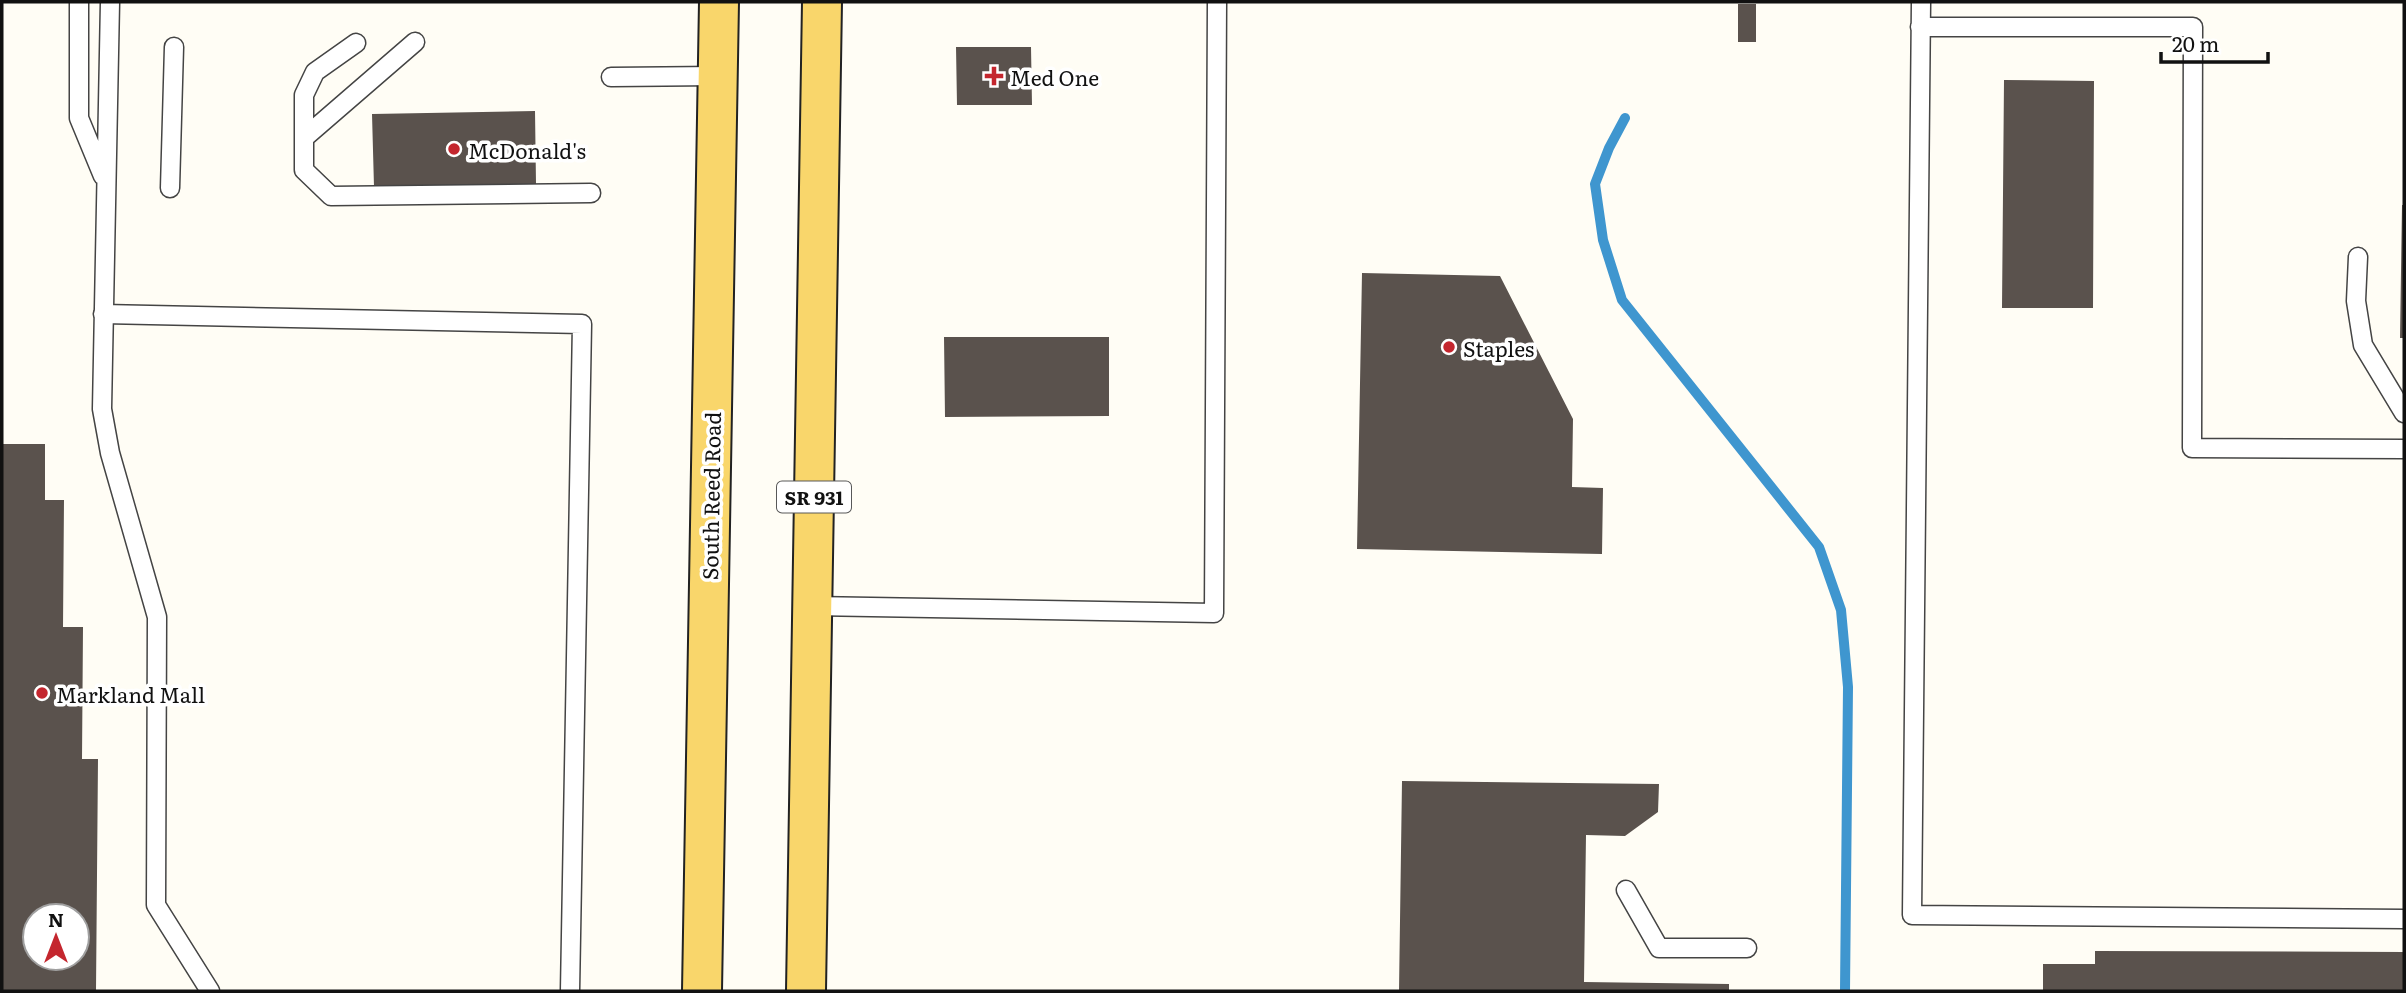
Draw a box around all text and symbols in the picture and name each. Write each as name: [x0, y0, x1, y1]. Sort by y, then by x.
scale bar: [2161, 21, 2268, 65]
text: 20 m: [2172, 27, 2219, 58]
place label: Med One: [1010, 61, 1099, 92]
marker: Med One: [984, 66, 1004, 86]
place label: McDonald's: [468, 134, 586, 165]
marker: McDonald's: [446, 141, 462, 157]
place label: Staples: [1463, 332, 1534, 363]
marker: Staples: [1441, 339, 1457, 355]
street label: South Reed Road: [693, 411, 727, 580]
road number: SR 931: [777, 482, 851, 512]
place label: Markland Mall: [56, 678, 205, 709]
marker: Markland Mall: [34, 685, 50, 701]
north arrow: [21, 902, 91, 972]
text: N: [48, 905, 64, 933]

